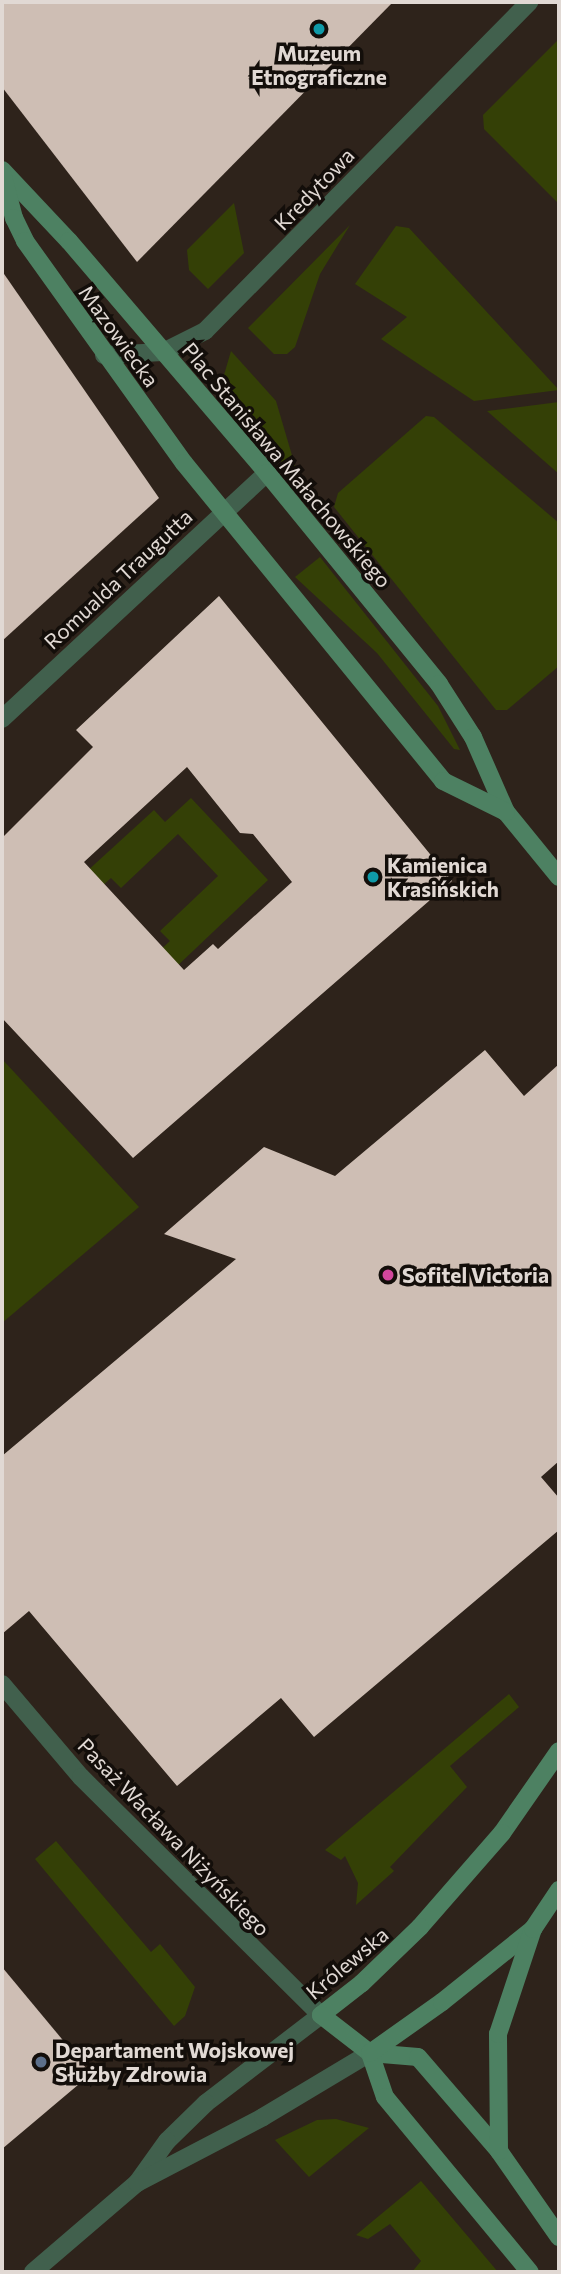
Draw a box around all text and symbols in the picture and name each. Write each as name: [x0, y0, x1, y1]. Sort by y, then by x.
marker: Muzeum Etnograficzne: [311, 21, 327, 37]
place label: Muzeum Etnograficzne: [251, 40, 387, 90]
street label: Kredytowa: [269, 143, 359, 235]
street label: Mazowiecka: [74, 280, 164, 392]
street label: Plac Stanisława Małachowskiego: [177, 337, 397, 593]
street label: Romualda Traugutta: [39, 504, 197, 654]
place label: Kamienica Krasińskich: [387, 852, 499, 902]
marker: Kamienica Krasińskich: [365, 869, 381, 885]
place label: Sofitel Victoria: [402, 1262, 549, 1288]
marker: Sofitel Victoria: [380, 1267, 396, 1283]
street label: Pasaż Wacława Niżyńskiego: [73, 1733, 275, 1941]
street label: Królewska: [301, 1921, 393, 2005]
place label: Departament Wojskowej Służby Zdrowia: [55, 2037, 294, 2087]
marker: Departament Wojskowej Służby Zdrowia: [33, 2054, 49, 2070]

